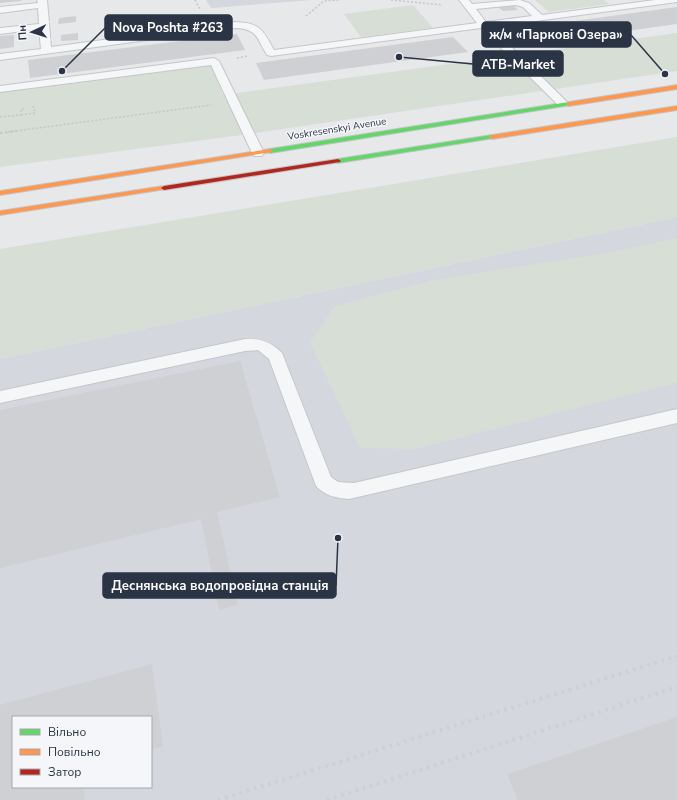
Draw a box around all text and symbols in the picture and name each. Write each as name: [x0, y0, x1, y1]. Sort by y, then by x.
north arrow: [12, 12, 52, 52]
callout: Nova Poshta #263: [105, 15, 232, 40]
text: Nova Poshta #263: [113, 19, 224, 37]
callout: ж/м «Паркові Озера»: [482, 22, 631, 47]
text: Пн: [15, 25, 31, 41]
text: ж/м «Паркові Озера»: [488, 26, 623, 44]
callout: ATB-Market: [473, 51, 563, 76]
text: ATB-Market: [481, 56, 556, 74]
street label: Voskresenskyi Avenue: [286, 114, 387, 144]
callout: Деснянська водопровідна станція: [103, 573, 336, 598]
text: Деснянська водопровідна станція: [111, 577, 329, 595]
legend: [12, 716, 152, 788]
text: Вільно: [48, 724, 86, 740]
text: Повільно: [48, 744, 101, 760]
text: Затор: [48, 764, 81, 780]

